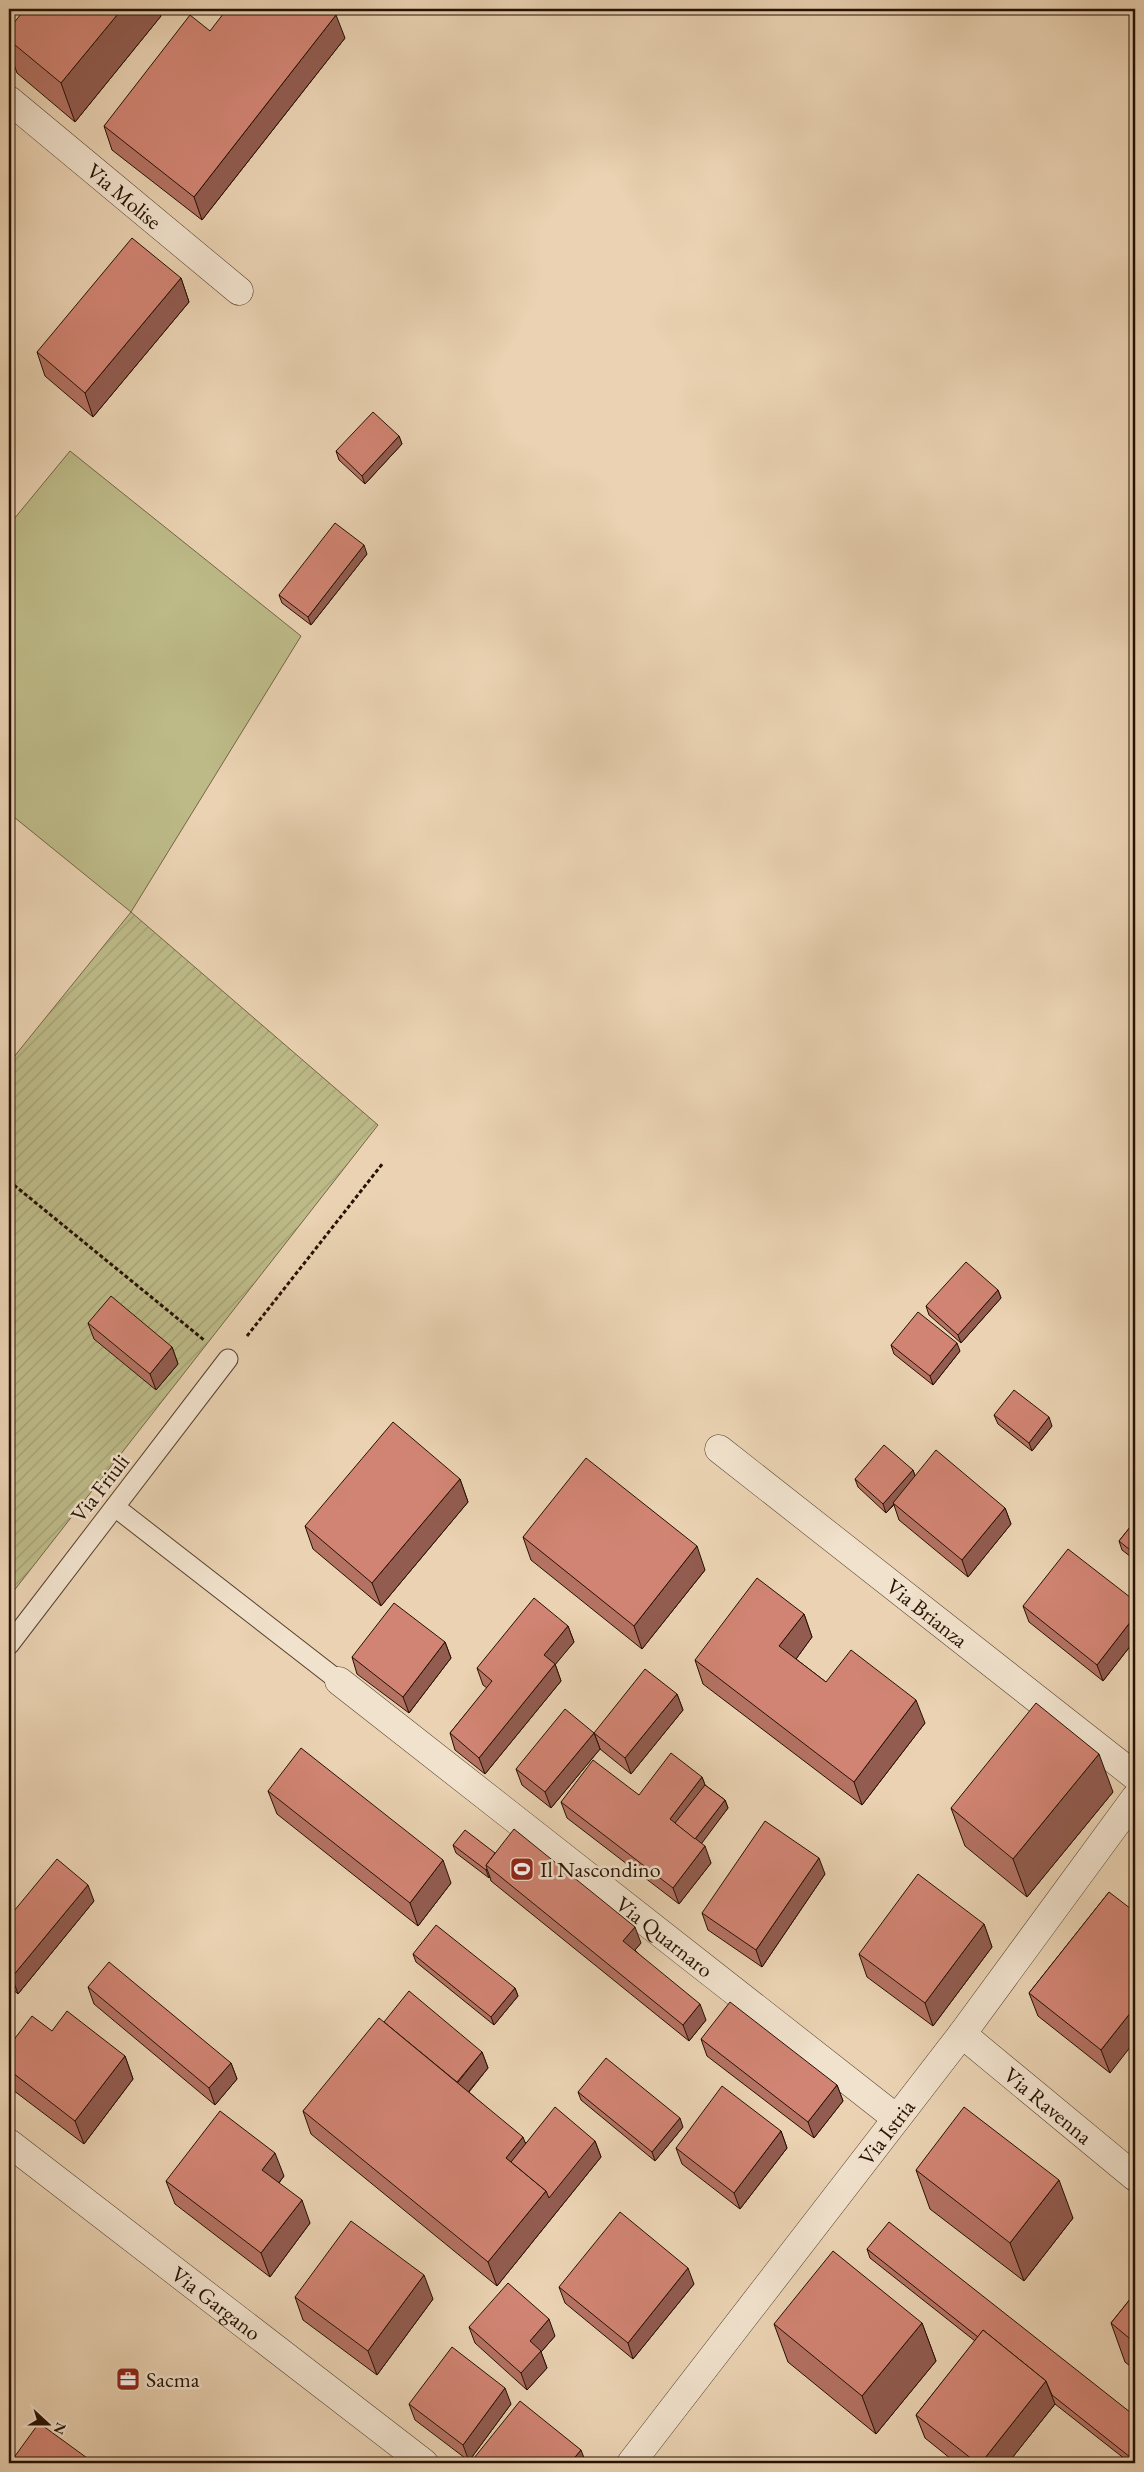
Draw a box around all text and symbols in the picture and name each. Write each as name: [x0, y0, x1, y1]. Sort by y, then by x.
street label: Via Molise: [81, 156, 168, 236]
street label: Via Friuli: [64, 1448, 136, 1528]
street label: Via Brianza: [881, 1572, 974, 1654]
place label: Il Nascondino: [540, 1855, 661, 1884]
sports icon: Il Nascondino: [509, 1856, 535, 1882]
street label: Via Quarnaro: [610, 1889, 719, 1984]
street label: Via Ravenna: [998, 2060, 1099, 2151]
street label: Via Istria: [852, 2093, 921, 2171]
street label: Via Gargano: [166, 2259, 267, 2347]
place label: Sacma: [146, 2365, 200, 2394]
office icon: Sacma: [115, 2366, 141, 2392]
north arrow: [22, 2400, 72, 2450]
text: N: [49, 2420, 71, 2438]

